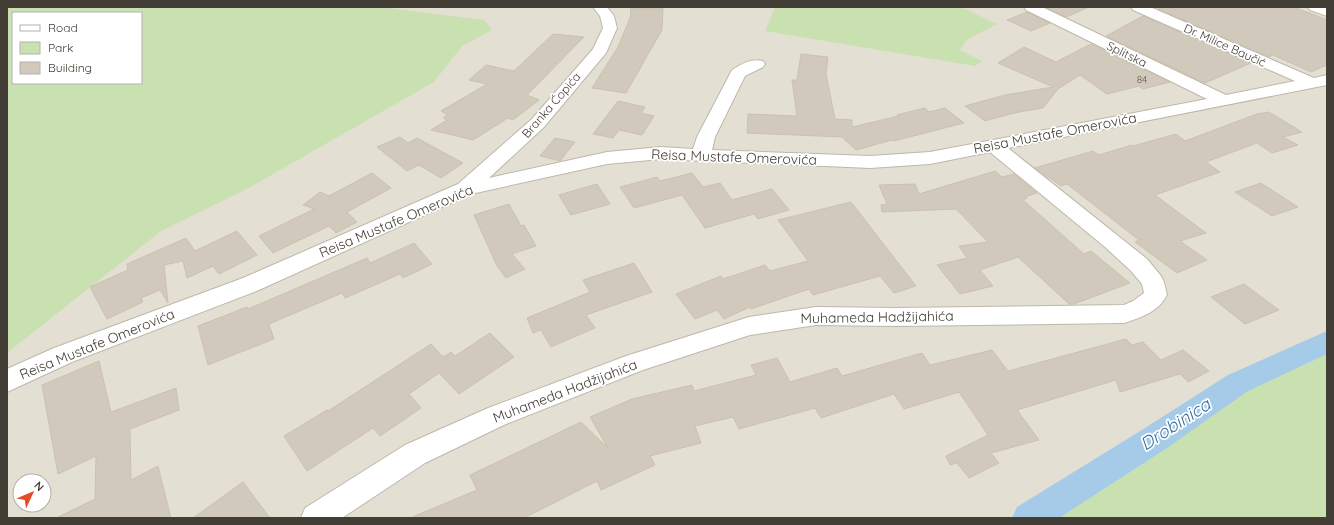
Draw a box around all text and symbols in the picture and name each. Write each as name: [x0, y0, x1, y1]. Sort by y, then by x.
legend: [12, 12, 142, 84]
text: Road: [48, 20, 78, 35]
street label: Dr. Milice Baučić: [1182, 20, 1268, 70]
street label: Splitska: [1104, 38, 1150, 70]
text: Park: [48, 40, 73, 55]
text: Building: [48, 60, 92, 75]
street label: Branka Ćopića: [518, 69, 584, 141]
house number: 84: [1137, 73, 1147, 86]
street label: Reisa Mustafe Omerovića: [972, 108, 1138, 158]
street label: Reisa Mustafe Omerovića: [651, 145, 817, 169]
street label: Reisa Mustafe Omerovića: [316, 180, 476, 262]
street label: Reisa Mustafe Omerovića: [17, 305, 177, 383]
street label: Muhameda Hadžijahića: [800, 307, 954, 327]
street label: Muhameda Hadžijahića: [490, 355, 640, 427]
water label: Drobinica: [1135, 392, 1216, 455]
north arrow: [12, 473, 52, 513]
text: N: [31, 478, 47, 494]

